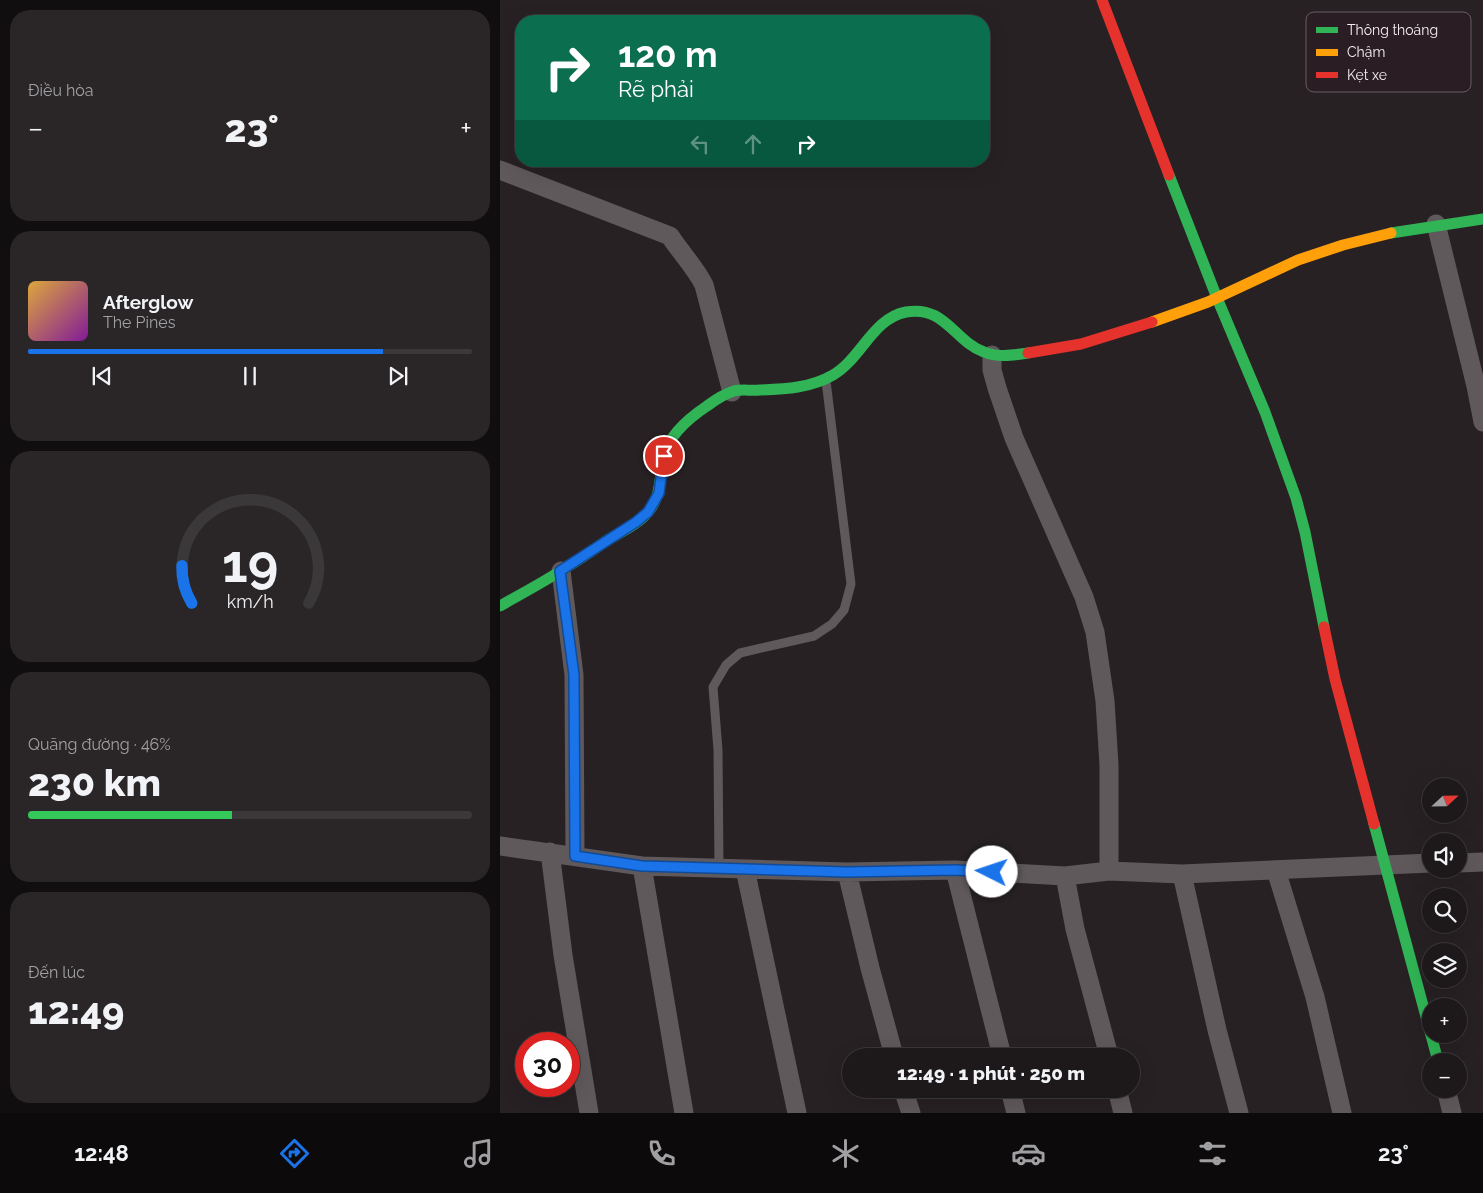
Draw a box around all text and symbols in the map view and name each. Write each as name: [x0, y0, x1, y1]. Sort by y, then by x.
legend: [1306, 12, 1471, 92]
text: Thông thoáng: [1347, 22, 1438, 38]
text: 120 m: [618, 34, 718, 75]
icon: right: [535, 35, 600, 100]
text: Chậm: [1347, 44, 1385, 60]
text: Kẹt xe: [1347, 67, 1387, 83]
text: Rẽ phải: [618, 76, 694, 102]
text: Điều hòa: [28, 81, 94, 100]
text: 23°: [225, 106, 279, 151]
text: −: [28, 112, 43, 145]
text: +: [460, 112, 472, 145]
icon: left: [686, 130, 714, 158]
icon: ahead: [739, 130, 767, 158]
icon: right: [792, 130, 820, 158]
text: Afterglow: [103, 291, 193, 313]
text: The Pines: [103, 313, 175, 332]
icon: previous: [88, 362, 116, 390]
icon: pause: [236, 362, 264, 390]
icon: next: [384, 362, 412, 390]
pin: [643, 435, 685, 477]
icon: arrive: [650, 442, 678, 470]
text: 19: [222, 533, 278, 594]
text: km/h: [226, 591, 274, 612]
text: Quãng đường · 46%: [28, 735, 171, 754]
text: 230 km: [28, 760, 161, 805]
north arrow: [1422, 778, 1468, 822]
map controls: [1422, 778, 1467, 1098]
button: sound: [1422, 833, 1467, 878]
position arrow: [965, 845, 1017, 897]
button: search: [1422, 888, 1467, 933]
button: layers: [1422, 943, 1467, 988]
text: Đến lúc: [28, 963, 85, 982]
text: 12:49: [28, 988, 124, 1033]
button: +: [1422, 998, 1467, 1043]
speed limit sign: 30: [515, 1032, 580, 1097]
button: −: [1422, 1053, 1467, 1098]
text: 12:49 · 1 phút · 250 m: [897, 1062, 1085, 1084]
icon: directions: [277, 1136, 312, 1171]
icon: music: [461, 1136, 496, 1171]
icon: phone: [644, 1136, 679, 1171]
icon: climate: [828, 1136, 863, 1171]
icon: car: [1011, 1136, 1046, 1171]
icon: filters: [1195, 1136, 1230, 1171]
text: 12:48: [74, 1140, 129, 1166]
text: 23°: [1378, 1140, 1409, 1166]

